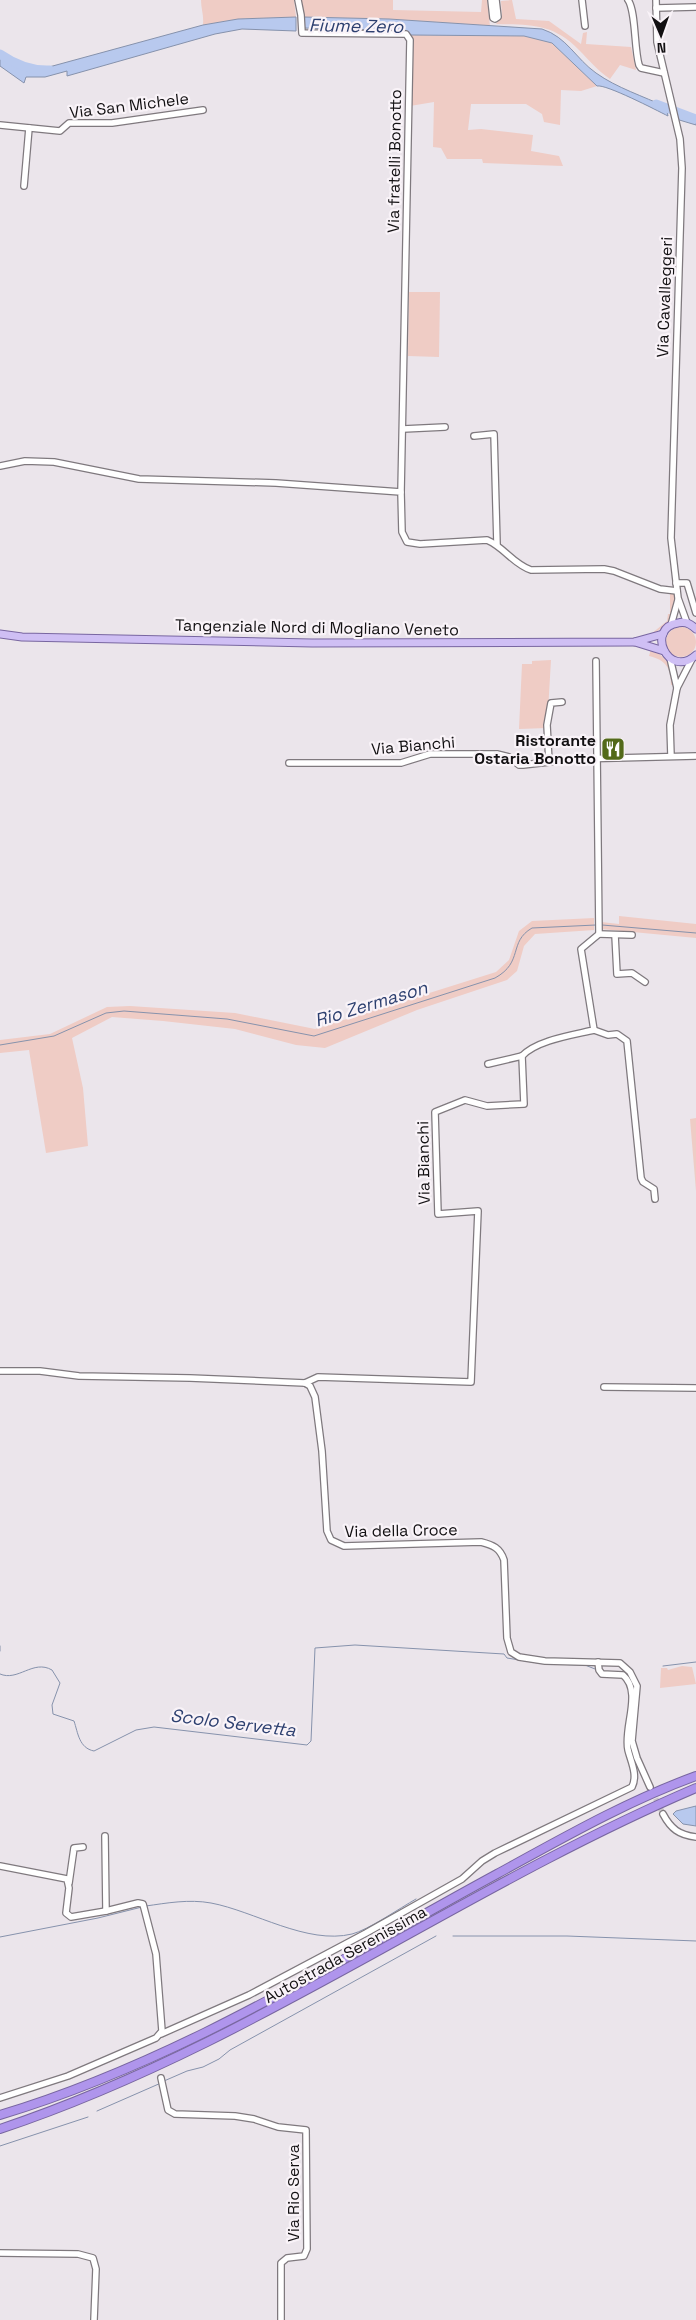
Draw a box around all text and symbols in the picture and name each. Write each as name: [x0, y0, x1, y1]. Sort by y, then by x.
north arrow: [636, 10, 686, 60]
water label: Fiume Zero: [309, 13, 404, 38]
text: N: [656, 39, 666, 57]
street label: Via San Michele: [68, 88, 190, 123]
street label: Via fratelli Bonotto: [383, 89, 406, 233]
street label: Via Cavalleggeri: [652, 236, 677, 358]
street label: Tangenziale Nord di Mogliano Veneto: [175, 615, 459, 640]
place label: Ristorante Ostaria Bonotto: [474, 730, 596, 769]
street label: Via Bianchi: [370, 731, 456, 760]
restaurant icon: Ristorante Ostaria Bonotto: [600, 736, 626, 762]
water label: Rio Zermason: [312, 975, 431, 1032]
street label: Via Bianchi: [412, 1121, 435, 1205]
street label: Via della Croce: [344, 1519, 458, 1542]
water label: Scolo Servetta: [169, 1703, 298, 1742]
street label: Autostrada Serenissima: [260, 1901, 430, 2008]
street label: Via Rio Serva: [283, 2144, 304, 2242]

